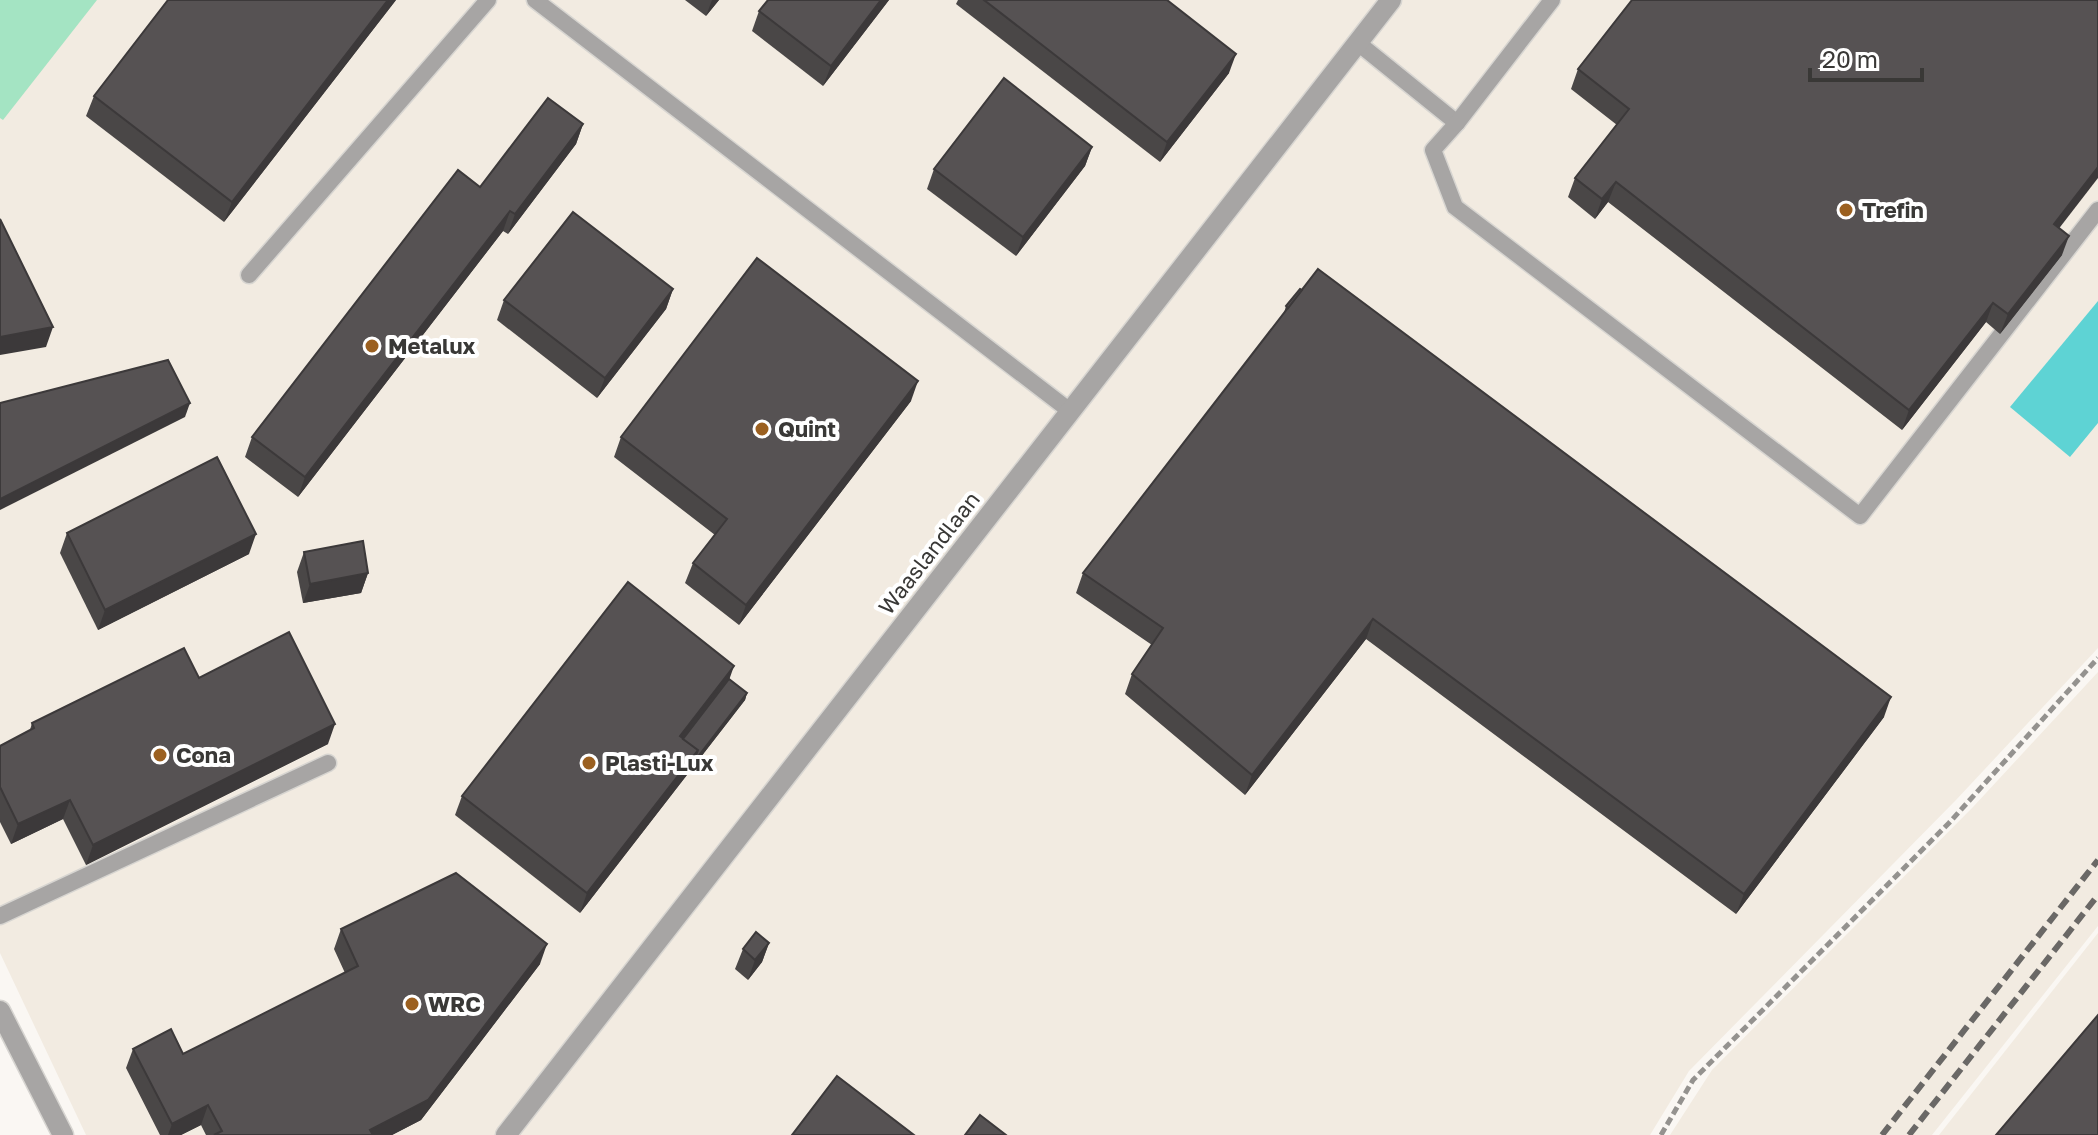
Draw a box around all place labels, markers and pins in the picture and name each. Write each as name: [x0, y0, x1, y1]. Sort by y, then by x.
place label: Trefin: [1862, 196, 1924, 223]
marker: Trefin: [1837, 201, 1855, 219]
place label: Metalux: [388, 332, 475, 359]
marker: Metalux: [363, 337, 381, 355]
place label: Quint: [778, 415, 836, 442]
marker: Quint: [753, 420, 771, 438]
place label: Cona: [176, 741, 231, 768]
marker: Cona: [151, 746, 169, 764]
place label: Plasti-Lux: [605, 749, 714, 776]
marker: Plasti-Lux: [580, 754, 598, 772]
place label: WRC: [428, 990, 481, 1017]
marker: WRC: [403, 995, 421, 1013]

